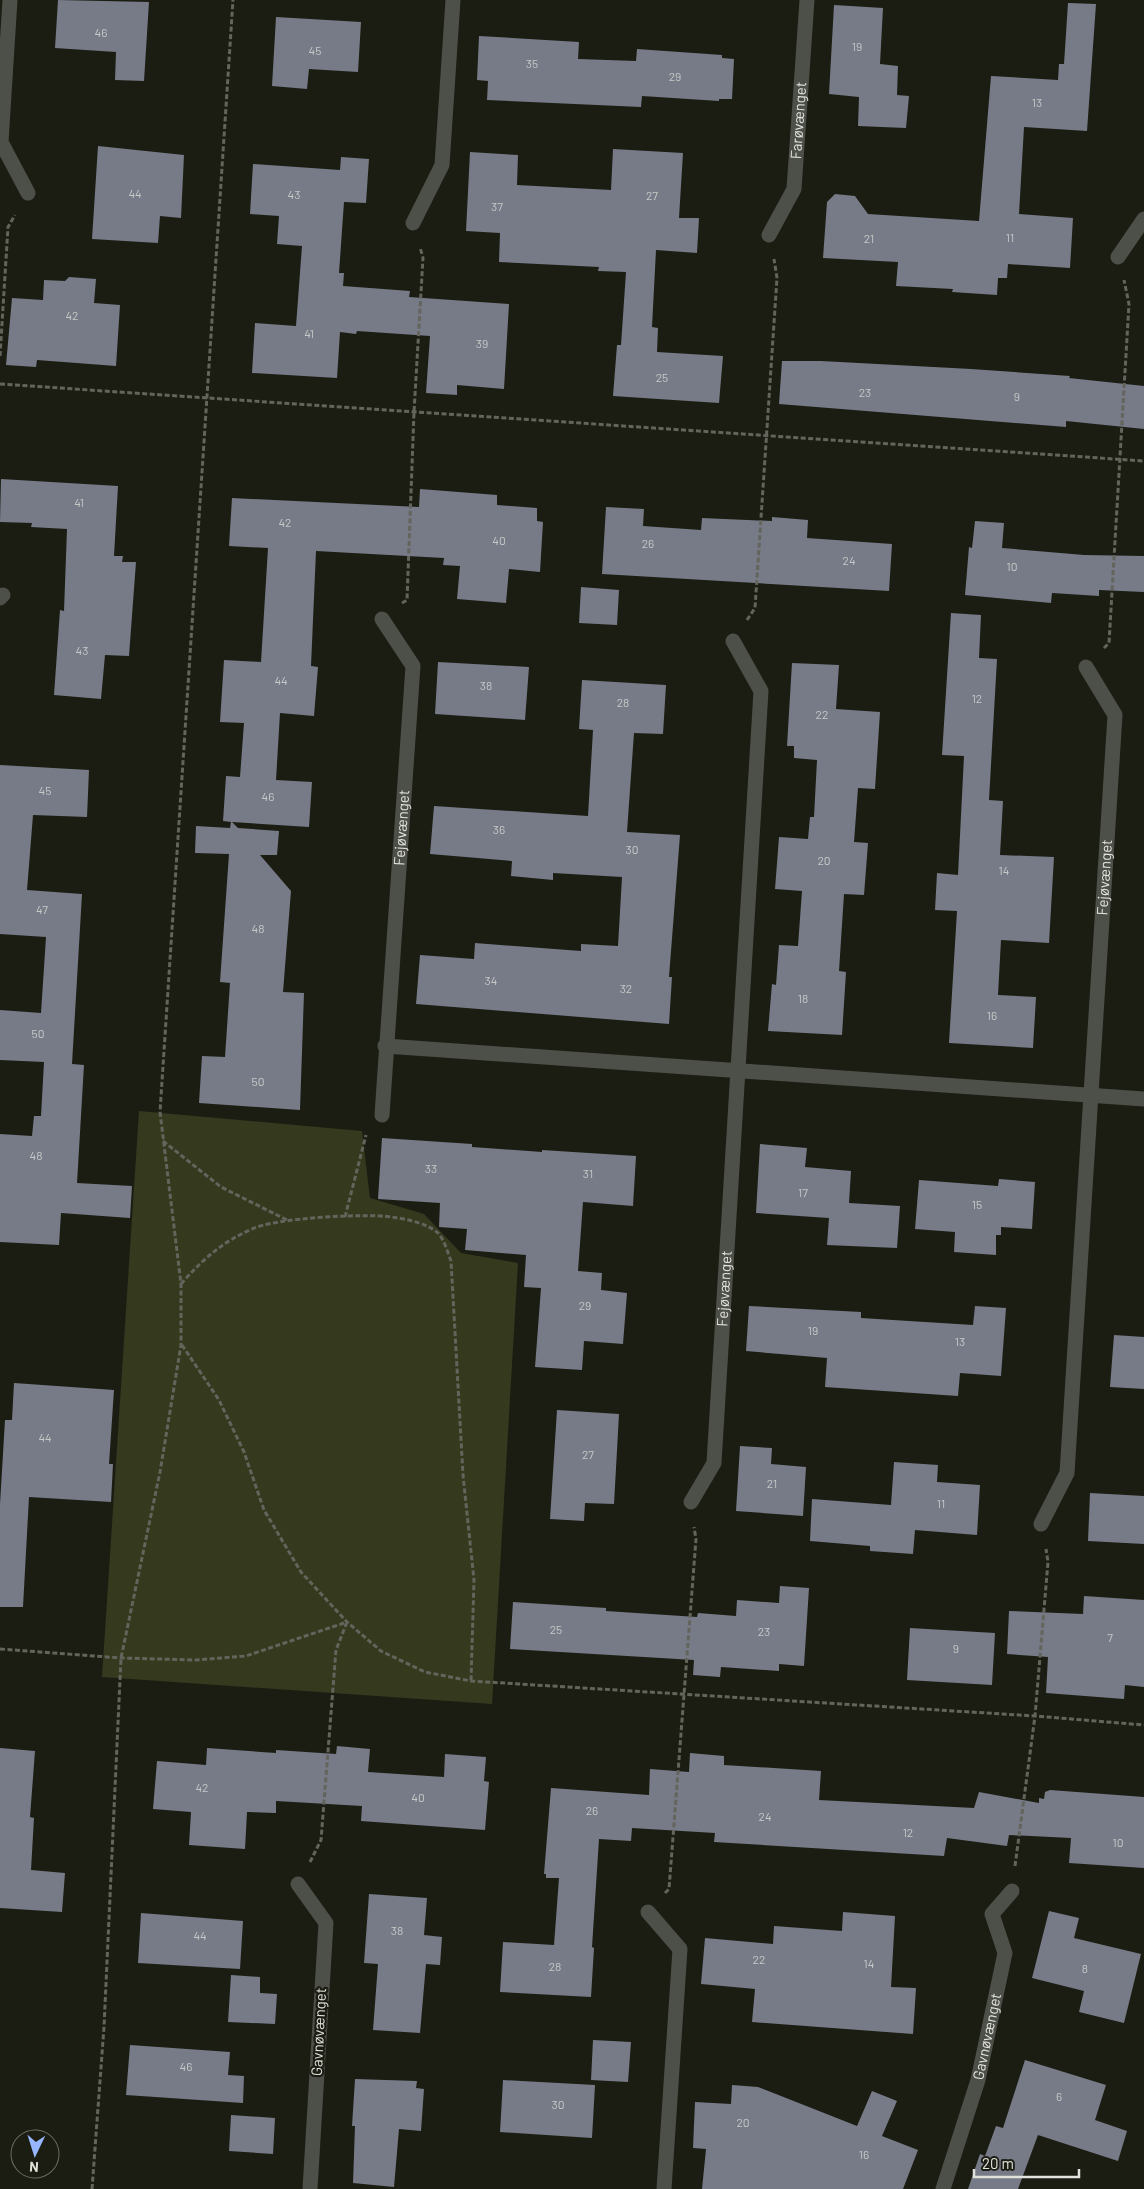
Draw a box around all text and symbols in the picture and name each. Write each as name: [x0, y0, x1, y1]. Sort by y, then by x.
house number: 46: [95, 25, 107, 39]
house number: 19: [852, 39, 862, 53]
house number: 45: [309, 43, 321, 57]
house number: 35: [526, 56, 538, 70]
house number: 29: [669, 69, 681, 83]
street label: Farøvænget: [786, 81, 809, 160]
house number: 13: [1032, 95, 1042, 109]
house number: 44: [128, 186, 142, 200]
house number: 43: [288, 187, 300, 201]
house number: 27: [646, 188, 658, 202]
house number: 37: [491, 199, 503, 213]
house number: 11: [1006, 230, 1014, 244]
house number: 21: [864, 231, 874, 245]
house number: 42: [65, 308, 79, 322]
house number: 41: [304, 326, 314, 340]
house number: 39: [476, 336, 488, 350]
house number: 25: [656, 370, 668, 384]
house number: 23: [859, 385, 871, 399]
house number: 9: [1014, 389, 1020, 403]
house number: 41: [74, 495, 84, 509]
house number: 42: [278, 515, 292, 529]
house number: 40: [492, 533, 506, 547]
house number: 26: [642, 536, 654, 550]
house number: 24: [842, 553, 856, 567]
house number: 10: [1007, 559, 1017, 573]
house number: 43: [76, 643, 88, 657]
house number: 44: [274, 673, 288, 687]
house number: 38: [480, 678, 492, 692]
house number: 12: [972, 691, 982, 705]
house number: 28: [617, 695, 629, 709]
house number: 22: [816, 707, 828, 721]
house number: 45: [39, 783, 51, 797]
house number: 46: [262, 789, 274, 803]
street label: Fejøvænget: [389, 789, 412, 866]
house number: 36: [493, 822, 505, 836]
street label: Fejøvænget: [1092, 839, 1115, 916]
house number: 30: [626, 842, 638, 856]
house number: 20: [817, 853, 831, 867]
house number: 14: [999, 863, 1009, 877]
house number: 47: [36, 902, 48, 916]
house number: 48: [252, 921, 264, 935]
house number: 34: [485, 973, 497, 987]
house number: 32: [620, 981, 632, 995]
house number: 18: [798, 991, 808, 1005]
house number: 16: [987, 1008, 997, 1022]
house number: 50: [32, 1026, 44, 1040]
house number: 50: [252, 1074, 264, 1088]
house number: 48: [30, 1148, 42, 1162]
house number: 33: [425, 1161, 437, 1175]
house number: 31: [583, 1166, 593, 1180]
house number: 17: [798, 1185, 808, 1199]
house number: 15: [972, 1197, 982, 1211]
street label: Fejøvænget: [712, 1250, 735, 1327]
house number: 29: [579, 1298, 591, 1312]
house number: 19: [808, 1323, 818, 1337]
house number: 13: [955, 1334, 965, 1348]
house number: 44: [38, 1430, 52, 1444]
house number: 27: [582, 1447, 594, 1461]
house number: 21: [767, 1476, 777, 1490]
house number: 11: [937, 1496, 945, 1510]
house number: 25: [550, 1622, 562, 1636]
house number: 23: [758, 1624, 770, 1638]
house number: 7: [1107, 1630, 1113, 1644]
house number: 9: [953, 1641, 959, 1655]
house number: 42: [195, 1780, 209, 1794]
house number: 40: [411, 1790, 425, 1804]
house number: 26: [586, 1803, 598, 1817]
house number: 24: [758, 1809, 772, 1823]
house number: 12: [903, 1825, 913, 1839]
house number: 10: [1113, 1835, 1123, 1849]
house number: 38: [391, 1923, 403, 1937]
house number: 44: [193, 1928, 207, 1942]
house number: 22: [753, 1952, 765, 1966]
house number: 14: [864, 1956, 874, 1970]
house number: 28: [549, 1959, 561, 1973]
house number: 8: [1082, 1961, 1088, 1975]
street label: Gavnøvænget: [307, 1987, 329, 2077]
street label: Gavnøvænget: [968, 1991, 1004, 2081]
house number: 46: [180, 2059, 192, 2073]
house number: 6: [1056, 2089, 1062, 2103]
house number: 30: [552, 2097, 564, 2111]
house number: 20: [736, 2115, 750, 2129]
north arrow: [10, 2129, 60, 2179]
scale bar: [974, 2146, 1079, 2178]
house number: 16: [859, 2147, 869, 2161]
text: 20 m: [982, 2154, 1014, 2172]
text: N: [29, 2159, 39, 2176]

